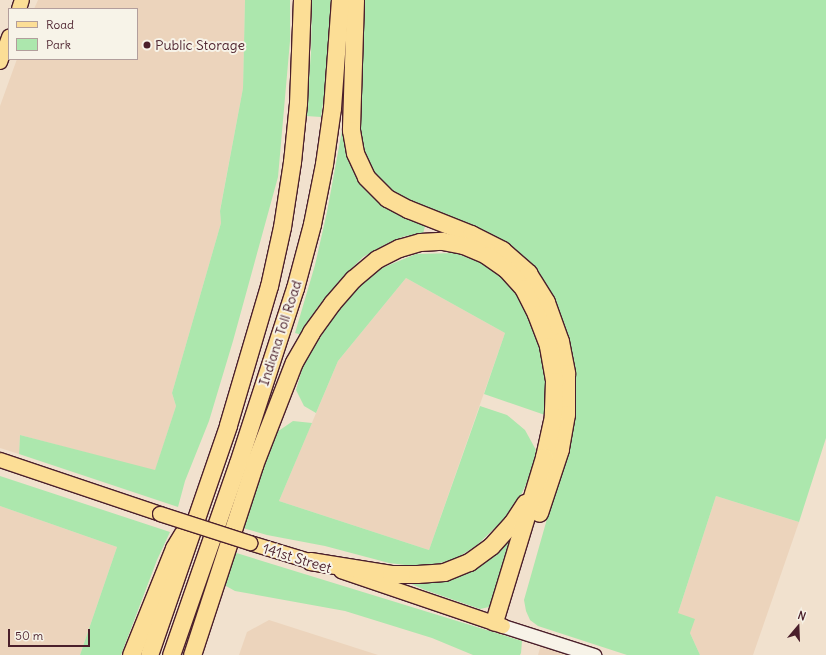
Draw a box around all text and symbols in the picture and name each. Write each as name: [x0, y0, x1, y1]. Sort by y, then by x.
legend: [8, 8, 138, 60]
text: Road: [46, 17, 74, 32]
text: Park: [46, 37, 71, 52]
place label: Public Storage: [155, 37, 245, 53]
marker: Public Storage: [142, 40, 152, 50]
street label: Indiana Toll Road: [255, 278, 305, 388]
street label: 141st Street: [261, 540, 333, 576]
north arrow: [778, 607, 818, 647]
text: N: [796, 608, 808, 624]
scale bar: [10, 621, 92, 647]
text: 50 m: [15, 628, 43, 643]

